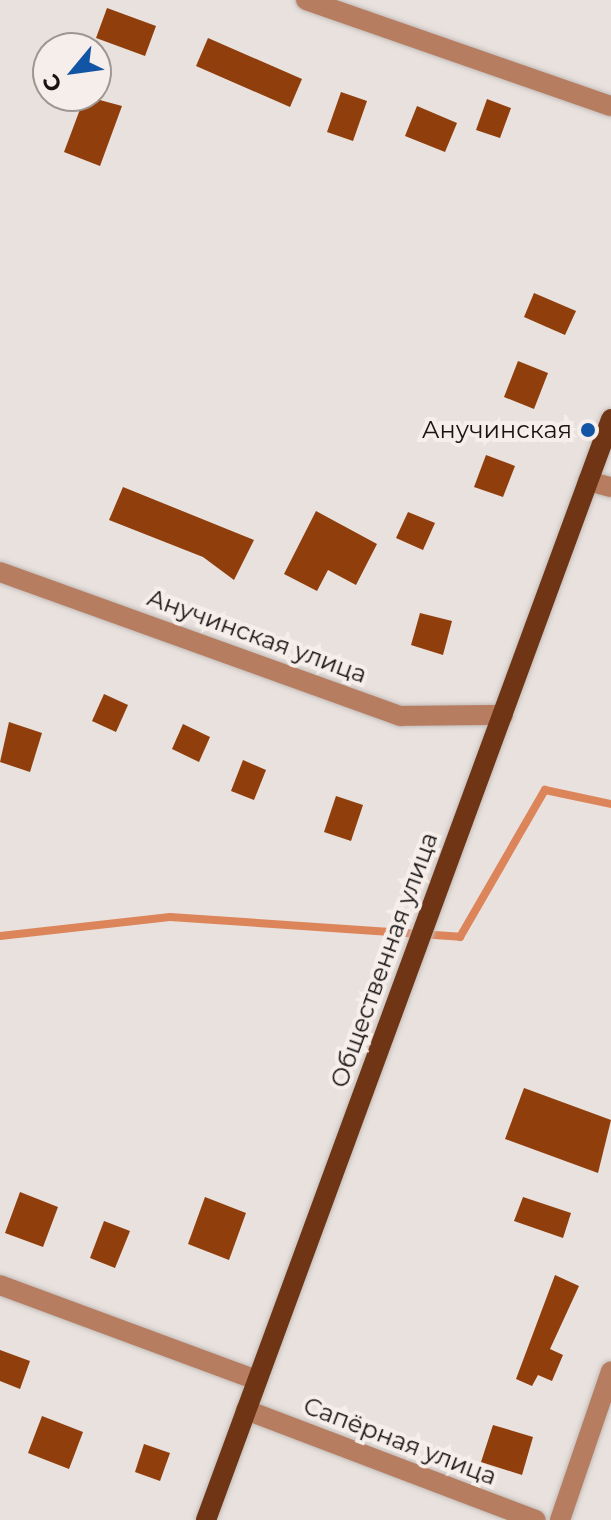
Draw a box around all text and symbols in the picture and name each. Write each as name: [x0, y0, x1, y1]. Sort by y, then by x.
north arrow: [32, 32, 112, 112]
text: С: [37, 69, 68, 96]
place label: Анучинская: [422, 416, 572, 444]
marker: Анучинская: [579, 421, 597, 439]
street label: Анучинская улица: [143, 583, 371, 689]
street label: Общественная улица: [324, 828, 444, 1092]
street label: Сапёрная улица: [299, 1391, 501, 1491]

